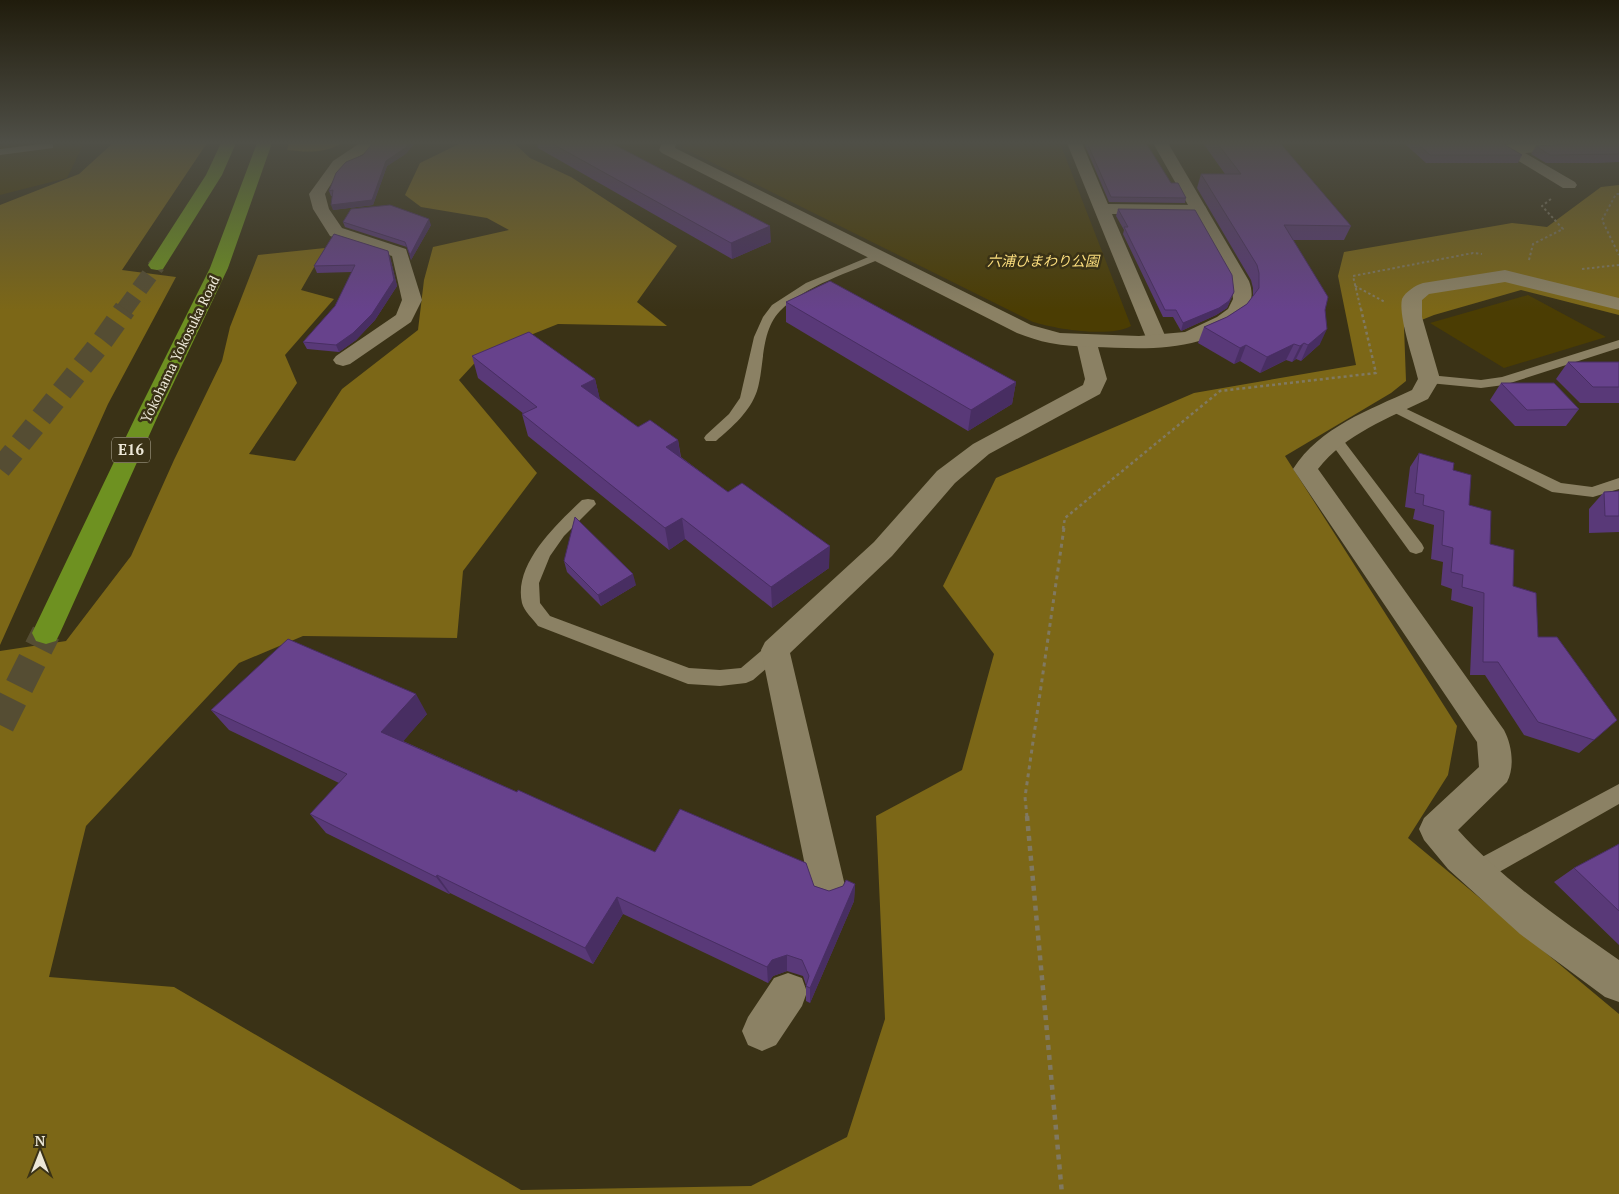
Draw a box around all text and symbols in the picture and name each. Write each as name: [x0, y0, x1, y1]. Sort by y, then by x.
park label: 六浦ひまわり公園: [987, 251, 1101, 270]
street label: Yokohama Yokosuka Road: [136, 272, 224, 425]
road number: E16: [112, 438, 150, 462]
north arrow: [15, 1129, 65, 1179]
text: N: [35, 1131, 46, 1150]

